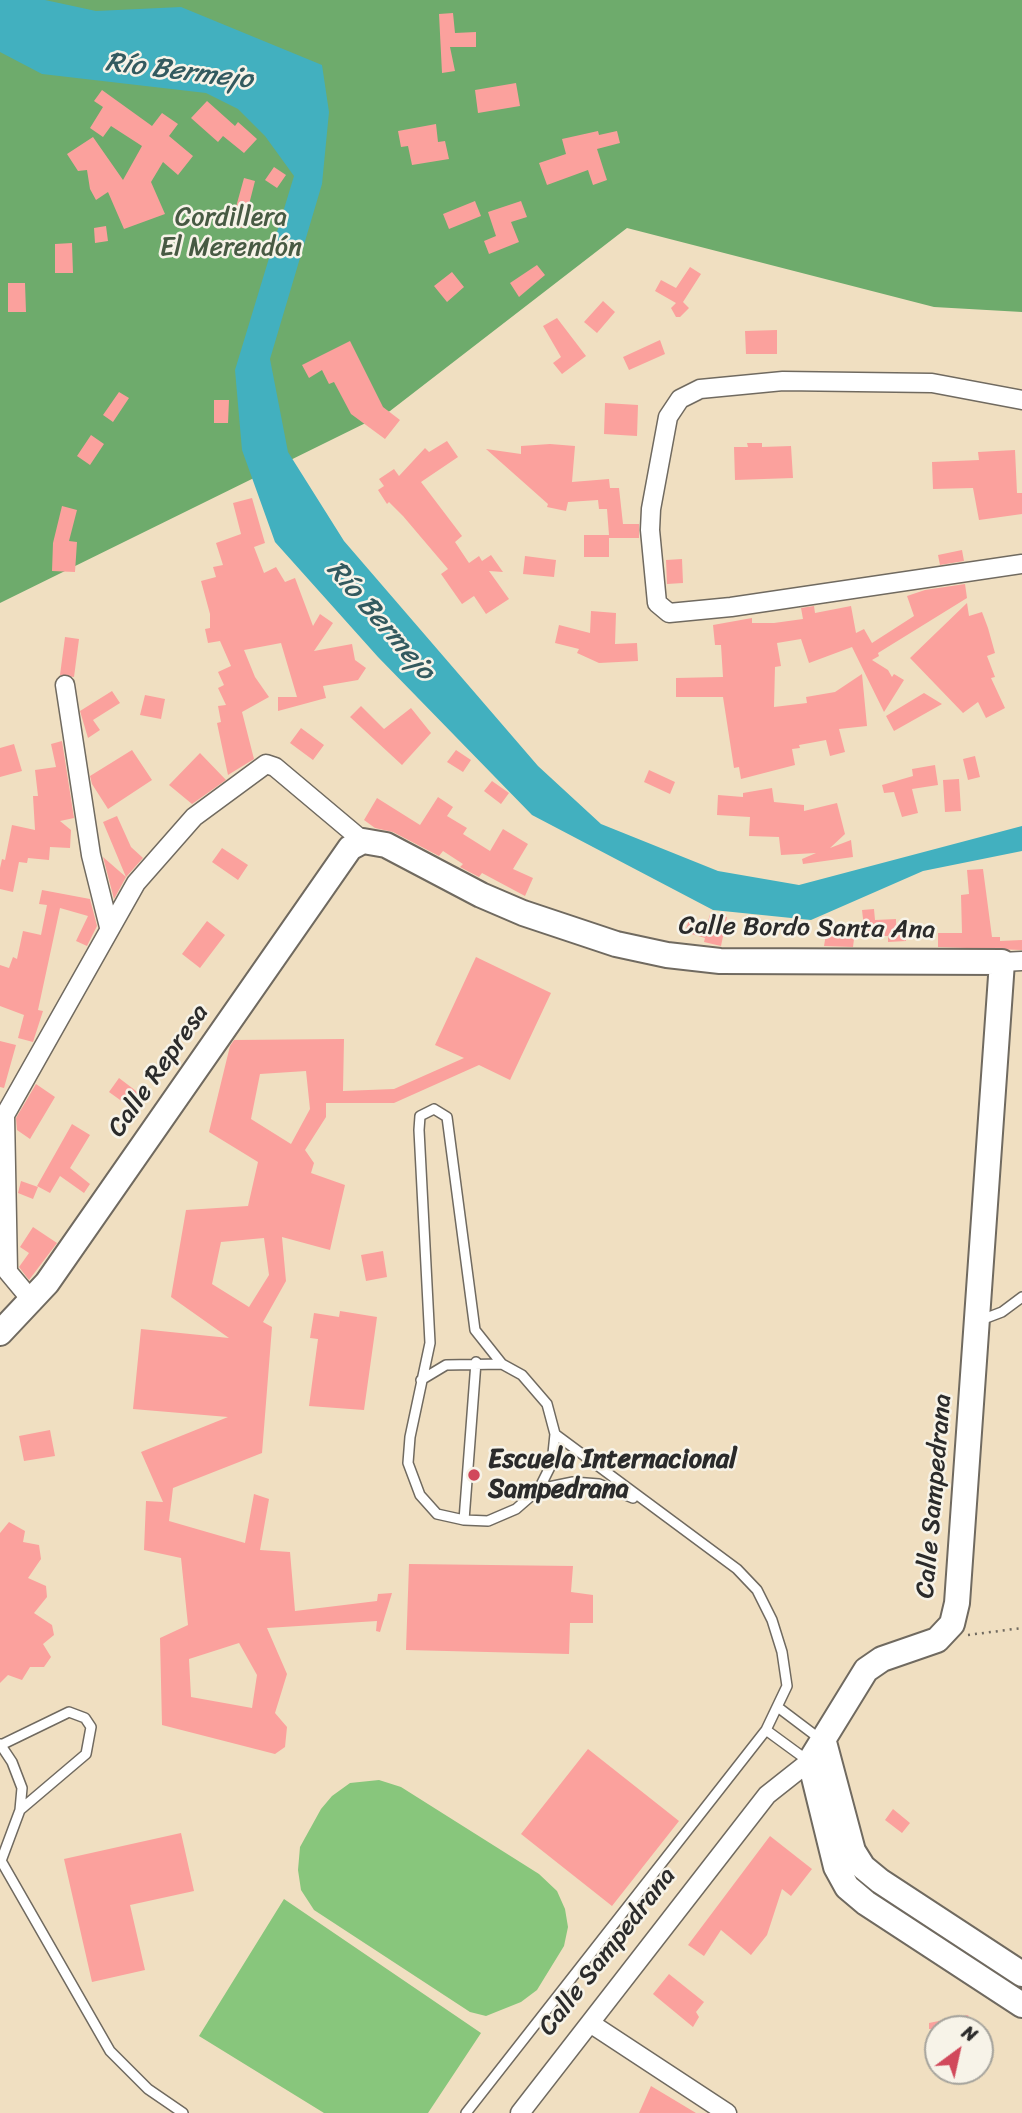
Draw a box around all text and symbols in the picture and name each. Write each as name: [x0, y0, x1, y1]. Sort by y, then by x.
water label: Río Bermejo: [104, 46, 254, 98]
park label: Cordillera El Merendón: [160, 202, 302, 264]
water label: Río Bermejo: [319, 554, 441, 688]
street label: Calle Bordo Santa Ana: [678, 911, 936, 947]
street label: Calle Represa: [102, 999, 216, 1143]
street label: Calle Sampedrana: [911, 1392, 959, 1600]
place label: Escuela Internacional Sampedrana: [488, 1444, 737, 1506]
marker: Escuela Internacional Sampedrana: [466, 1467, 482, 1483]
street label: Calle Sampedrana: [533, 1862, 683, 2042]
north arrow: [924, 2015, 994, 2085]
text: N: [955, 2016, 984, 2051]

